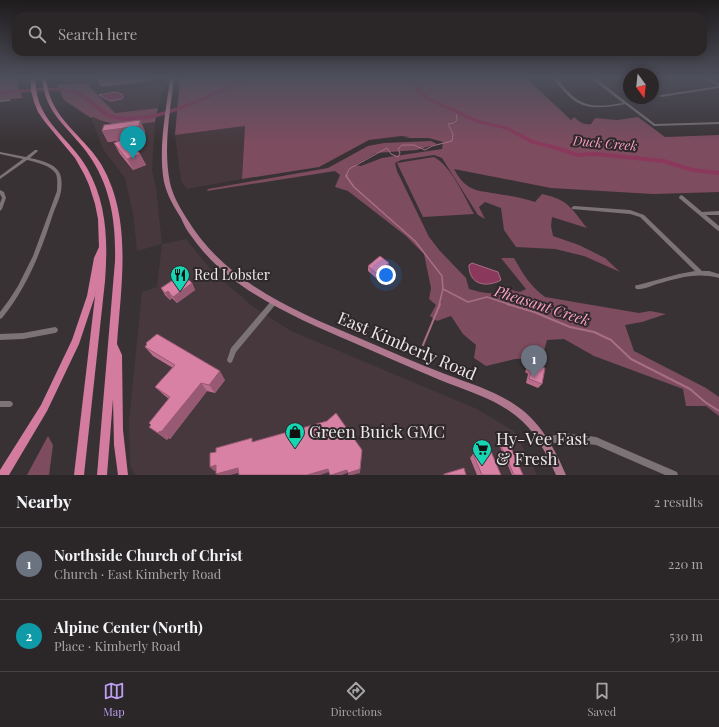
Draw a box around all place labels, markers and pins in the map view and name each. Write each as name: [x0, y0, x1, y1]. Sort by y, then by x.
pin: 2: [120, 126, 146, 159]
restaurant icon: Red Lobster: [169, 264, 191, 292]
place label: Red Lobster: [194, 265, 271, 284]
pin: 1: [521, 345, 547, 378]
place label: Green Buick GMC: [309, 420, 445, 442]
shop icon: Green Buick GMC: [284, 421, 306, 449]
place label: Hy-Vee Fast & Fresh: [496, 427, 589, 469]
supermarket icon: Hy-Vee Fast & Fresh: [471, 438, 493, 466]

